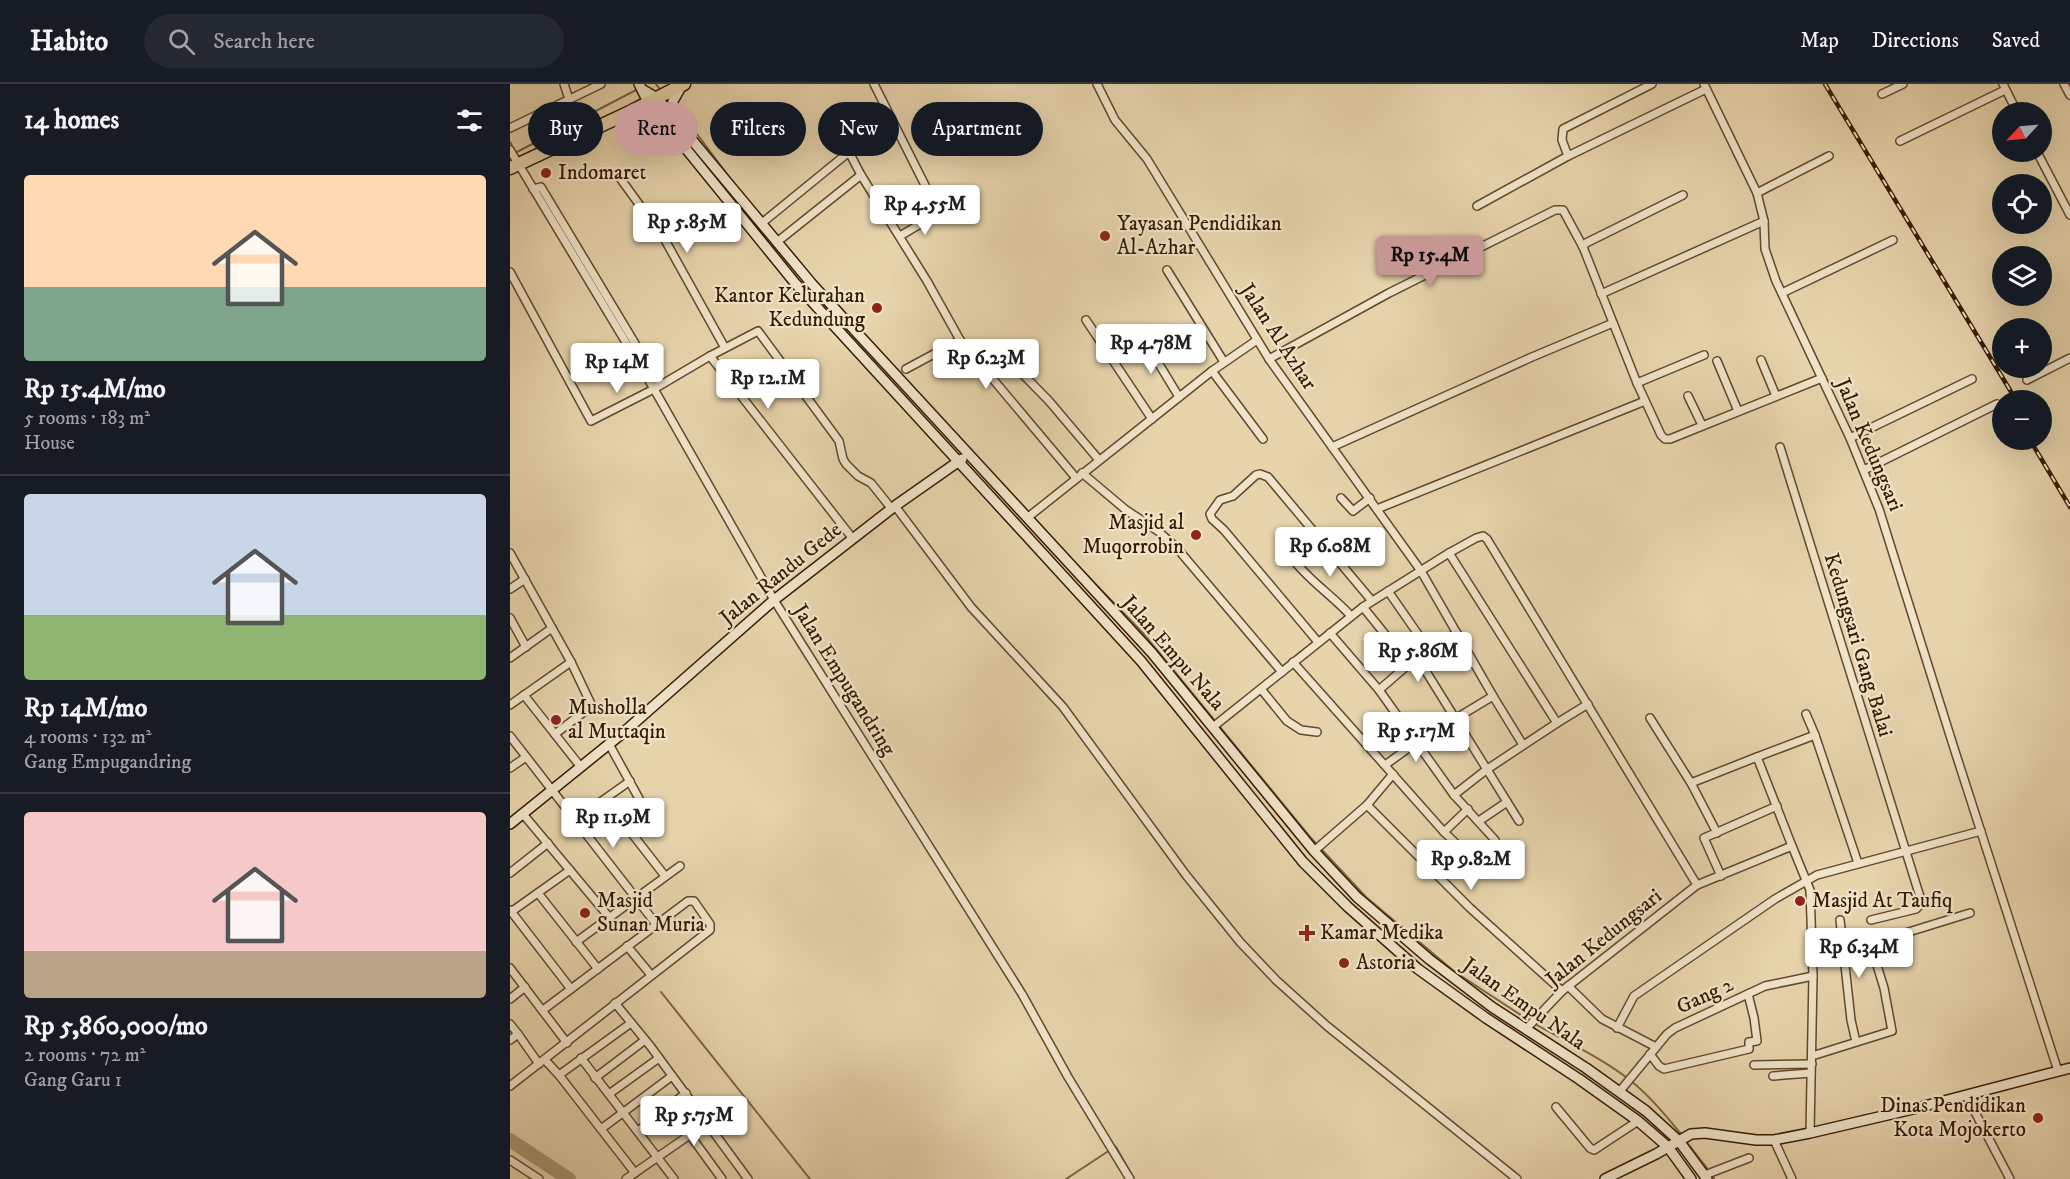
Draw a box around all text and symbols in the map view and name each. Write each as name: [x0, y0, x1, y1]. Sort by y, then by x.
search box: [144, 14, 564, 68]
text: Habito: [30, 24, 108, 59]
icon: search: [165, 25, 198, 58]
text: Search here: [213, 28, 315, 55]
text: Map: [1800, 28, 1839, 54]
text: Directions: [1872, 28, 1959, 54]
text: Saved: [1992, 28, 2040, 54]
chip: Buy: [528, 102, 603, 156]
chip: Rent: [615, 102, 698, 156]
chip: Filters: [710, 102, 806, 156]
chip: New: [818, 102, 899, 156]
chip: Apartment: [911, 102, 1043, 156]
north arrow: [1992, 102, 2052, 162]
map controls: [1992, 102, 2052, 450]
text: 14 homes: [24, 104, 119, 137]
icon: filters: [453, 104, 486, 137]
place label: Indomaret: [558, 160, 646, 186]
marker: Indomaret: [539, 166, 553, 180]
button: locate: [1992, 174, 2052, 234]
pin: Rp 4.55M: [863, 185, 987, 236]
text: Rp 4.55M: [884, 192, 966, 217]
pin: Rp 5.85M: [625, 203, 749, 254]
text: Rp 5.85M: [647, 210, 727, 235]
place label: Yayasan Pendidikan Al-Azhar: [1117, 211, 1282, 261]
icon: home: [201, 214, 309, 322]
marker: Yayasan Pendidikan Al-Azhar: [1098, 229, 1112, 243]
pin: Rp 15.4M: [1368, 236, 1492, 287]
text: Rp 15.4M: [1391, 243, 1469, 268]
button: layers: [1992, 246, 2052, 306]
street label: Jalan Al Azhar: [1233, 277, 1322, 395]
place label: Kantor Kelurahan Kedundung: [714, 283, 866, 333]
marker: Kantor Kelurahan Kedundung: [870, 301, 884, 315]
button: +: [1992, 318, 2052, 378]
pin: Rp 4.78M: [1089, 324, 1213, 375]
text: Rp 4.78M: [1110, 331, 1192, 356]
pin: Rp 6.23M: [924, 339, 1048, 390]
pin: Rp 14M: [568, 343, 666, 394]
text: Rp 6.23M: [947, 346, 1025, 371]
text: Rp 14M: [585, 350, 649, 375]
pin: Rp 12.1M: [706, 359, 830, 410]
text: Rp 12.1M: [730, 366, 806, 391]
text: Rp 15.4M/mo: [24, 373, 166, 406]
street label: Jalan Kedungsari: [1829, 373, 1909, 515]
button: −: [1992, 390, 2052, 450]
text: 5 rooms · 183 m²: [24, 406, 150, 431]
text: House: [24, 431, 75, 456]
place label: Masjid al Muqorrobin: [1082, 510, 1185, 560]
street label: Jalan Randu Gede: [713, 517, 847, 632]
pin: Rp 6.08M: [1268, 527, 1392, 578]
marker: Masjid al Muqorrobin: [1189, 528, 1203, 542]
icon: home: [201, 533, 309, 641]
text: Rp 6.08M: [1289, 534, 1371, 559]
street label: Kedungsari Gang Balai: [1818, 550, 1898, 740]
street label: Jalan Empu Nala: [1115, 589, 1230, 716]
street label: Jalan Empugandring: [786, 598, 901, 761]
pin: Rp 5.86M: [1356, 632, 1480, 683]
text: Rp 5.86M: [1378, 639, 1458, 664]
text: Rp 14M/mo: [24, 692, 147, 725]
place label: Musholla al Muttaqin: [568, 695, 666, 745]
pin: Rp 5.17M: [1354, 712, 1478, 763]
marker: Musholla al Muttaqin: [549, 713, 563, 727]
text: Rp 5.17M: [1377, 719, 1455, 744]
text: 4 rooms · 132 m²: [24, 725, 152, 750]
text: Gang Empugandring: [24, 750, 191, 775]
pin: Rp 11.9M: [551, 798, 675, 849]
text: Rp 11.9M: [575, 805, 651, 830]
pin: Rp 9.82M: [1409, 840, 1533, 891]
text: Rp 9.82M: [1431, 847, 1511, 872]
icon: home: [201, 851, 309, 959]
street label: Jalan Kedungsari: [1539, 883, 1667, 994]
place label: Masjid Sunan Muria: [597, 888, 705, 938]
place label: Masjid At Taufiq: [1812, 888, 1953, 914]
marker: Masjid At Taufiq: [1793, 894, 1807, 908]
marker: Masjid Sunan Muria: [578, 906, 592, 920]
place label: Kamar Medika: [1320, 920, 1444, 946]
marker: Kamar Medika: [1298, 924, 1316, 942]
pin: Rp 6.34M: [1797, 928, 1921, 979]
text: Rp 6.34M: [1819, 935, 1899, 960]
place label: Astoria: [1356, 950, 1415, 976]
street label: Jalan Empu Nala: [1456, 951, 1591, 1056]
marker: Astoria: [1337, 956, 1351, 970]
street label: Gang 2: [1672, 971, 1738, 1020]
text: Rp 5,860,000/mo: [24, 1010, 208, 1043]
text: 2 rooms · 72 m²: [24, 1043, 146, 1068]
text: Gang Garu 1: [24, 1068, 122, 1093]
place label: Dinas Pendidikan Kota Mojokerto: [1880, 1093, 2026, 1143]
pin: Rp 5.75M: [632, 1096, 756, 1147]
text: Rp 5.75M: [654, 1103, 734, 1128]
marker: Dinas Pendidikan Kota Mojokerto: [2031, 1111, 2045, 1125]

